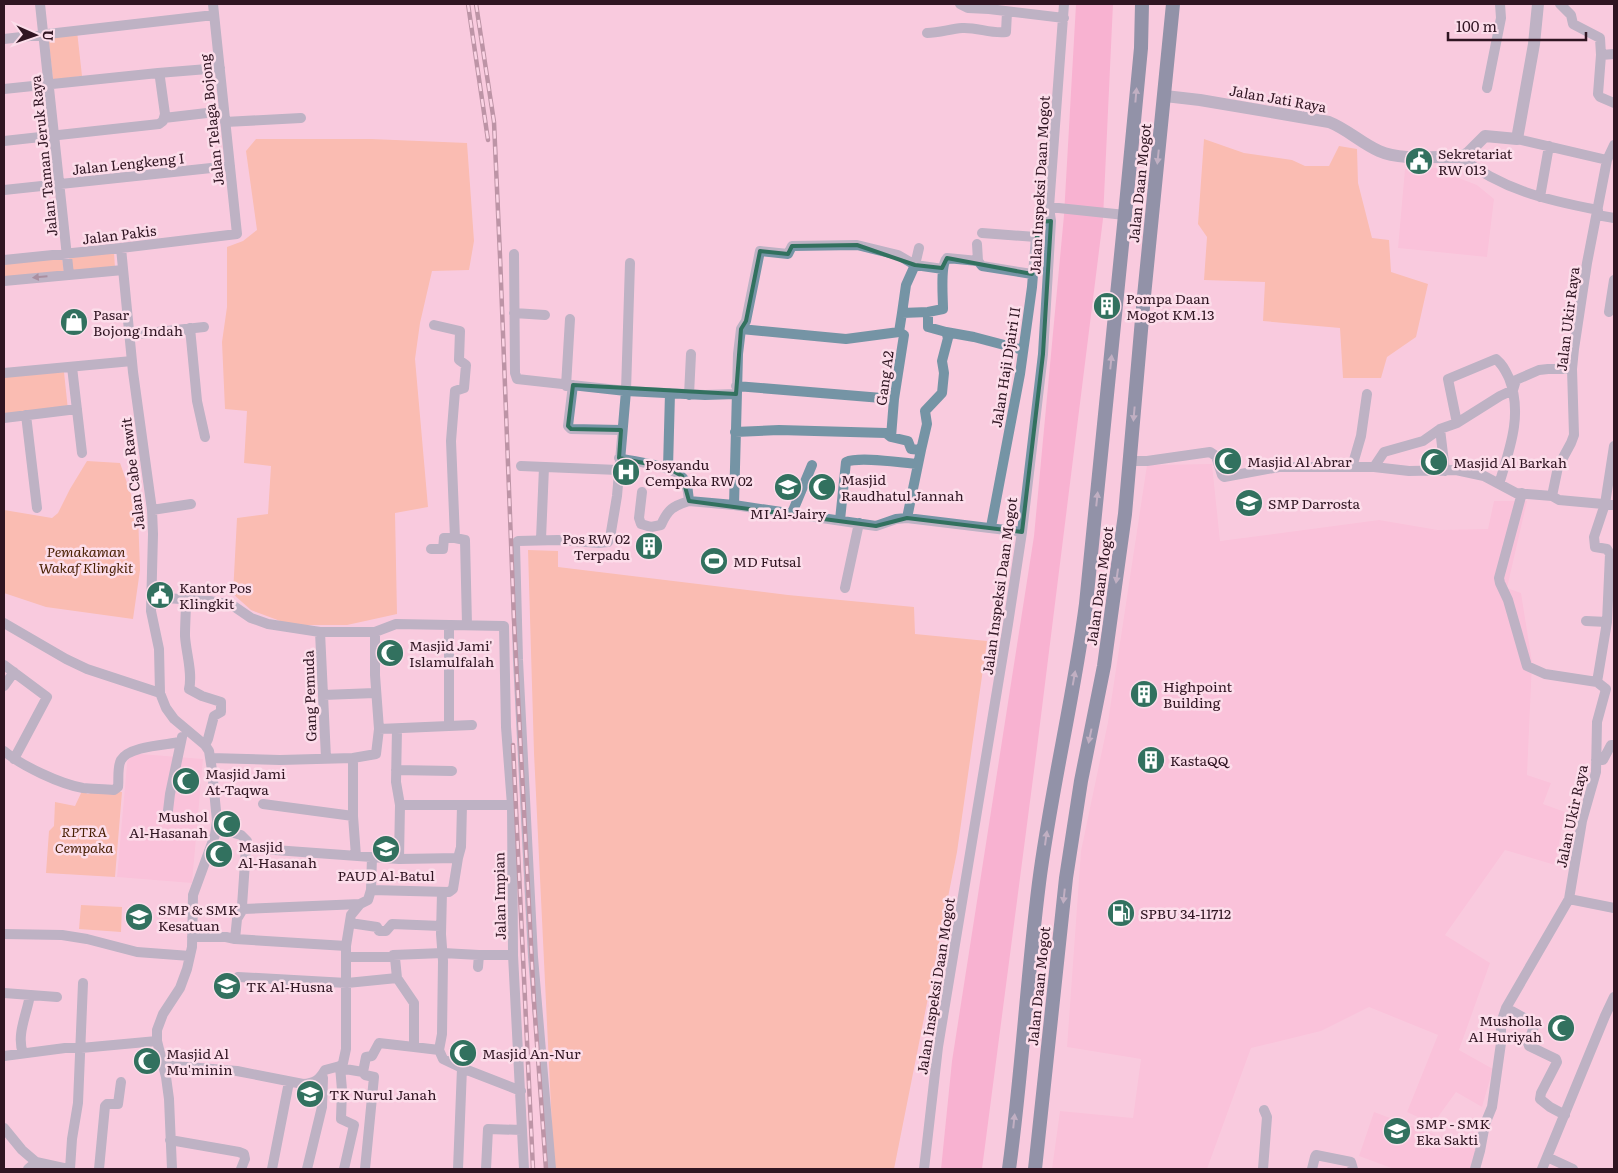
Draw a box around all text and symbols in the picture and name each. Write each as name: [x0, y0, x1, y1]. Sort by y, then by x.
north arrow: [10, 10, 60, 60]
scale bar: [1448, 10, 1586, 42]
text: 100 m: [1456, 14, 1497, 37]
text: U: [39, 30, 59, 41]
street label: Jalan Telaga Bojong: [194, 53, 228, 187]
street label: Jalan Taman Jeruk Raya: [25, 74, 61, 238]
street label: Jalan Jati Raya: [1228, 80, 1329, 116]
one-way arrow: [1133, 87, 1141, 103]
street label: Jalan Inspeksi Daan Mogot: [1024, 95, 1054, 275]
street label: Jalan Daan Mogot: [1123, 122, 1155, 244]
place label: Sekretariat RW 013: [1438, 143, 1513, 179]
public building icon: Sekretariat RW 013: [1404, 146, 1434, 176]
street label: Jalan Lengkeng I: [71, 147, 185, 179]
one-way arrow: [1154, 149, 1162, 165]
street label: Jalan Pakis: [81, 220, 157, 248]
street label: Jalan Ukir Raya: [1551, 265, 1583, 372]
one-way arrow: [31, 274, 47, 282]
place label: Pompa Daan Mogot KM.13: [1126, 288, 1215, 324]
building icon: Pompa Daan Mogot KM.13: [1092, 291, 1122, 321]
place label: Pasar Bojong Indah: [93, 304, 183, 340]
street label: Jalan Haji Djairi II: [986, 305, 1024, 429]
shop icon: Pasar Bojong Indah: [59, 307, 89, 337]
street label: Gang A2: [870, 349, 898, 407]
one-way arrow: [1107, 353, 1115, 369]
one-way arrow: [1130, 407, 1138, 423]
street label: Jalan Cabe Rawit: [115, 416, 149, 531]
mosque icon: Masjid Al Abrar: [1213, 446, 1243, 476]
mosque icon: Masjid Al Barkah: [1419, 447, 1449, 477]
place label: Masjid Al Abrar: [1247, 451, 1352, 471]
place label: Masjid Al Barkah: [1453, 452, 1567, 472]
place label: Posyandu Cempaka RW 02: [645, 454, 753, 490]
hospital icon: Posyandu Cempaka RW 02: [611, 457, 641, 487]
place label: Masjid Raudhatul Jannah: [841, 469, 964, 505]
school or university icon: MI Al-Jairy: [773, 472, 803, 502]
mosque icon: Masjid Raudhatul Jannah: [807, 472, 837, 502]
school or university icon: SMP Darrosta: [1234, 488, 1264, 518]
one-way arrow: [1094, 491, 1102, 507]
place label: SMP Darrosta: [1268, 493, 1360, 513]
street label: Jalan Inspeksi Daan Mogot: [977, 496, 1021, 676]
place label: MI Al-Jairy: [750, 503, 827, 523]
street label: Jalan Daan Mogot: [1081, 525, 1117, 647]
place label: Pos RW 02 Terpadu: [562, 528, 630, 564]
building icon: Pos RW 02 Terpadu: [634, 531, 664, 561]
park label: Pemakaman Wakaf Klingkit: [39, 541, 134, 577]
sports icon: MD Futsal: [699, 546, 729, 576]
place label: MD Futsal: [733, 551, 802, 571]
one-way arrow: [1113, 568, 1121, 584]
place label: Kantor Pos Klingkit: [179, 577, 251, 613]
public building icon: Kantor Pos Klingkit: [145, 580, 175, 610]
place label: Masjid Jami' Islamulfalah: [409, 635, 494, 671]
mosque icon: Masjid Jami' Islamulfalah: [375, 638, 405, 668]
street label: Gang Pemuda: [297, 649, 321, 742]
one-way arrow: [1071, 669, 1079, 685]
place label: Highpoint Building: [1163, 676, 1233, 712]
building icon: Highpoint Building: [1129, 679, 1159, 709]
one-way arrow: [1086, 729, 1094, 744]
building icon: KastaQQ: [1136, 745, 1166, 775]
place label: KastaQQ: [1170, 750, 1231, 770]
street label: Jalan Ukir Raya: [1550, 762, 1592, 869]
place label: Masjid Jami At-Taqwa: [205, 763, 286, 799]
mosque icon: Masjid Jami At-Taqwa: [171, 766, 201, 796]
place label: Mushol Al-Hasanah: [129, 806, 208, 842]
mosque icon: Mushol Al-Hasanah: [212, 809, 242, 839]
park label: RPTRA Cempaka: [55, 821, 113, 857]
one-way arrow: [1042, 829, 1050, 845]
school or university icon: PAUD Al-Batul: [371, 834, 401, 864]
place label: Masjid Al-Hasanah: [238, 836, 317, 872]
mosque icon: Masjid Al-Hasanah: [204, 839, 234, 869]
street label: Jalan Impian: [488, 852, 510, 940]
place label: PAUD Al-Batul: [337, 865, 435, 885]
one-way arrow: [1060, 889, 1068, 905]
street label: Jalan Inspeksi Daan Mogot: [911, 896, 959, 1076]
fuel station icon: SPBU 34-11712: [1106, 898, 1136, 928]
place label: SMP & SMK Kesatuan: [158, 899, 239, 935]
school or university icon: SMP & SMK Kesatuan: [124, 902, 154, 932]
place label: SPBU 34-11712: [1140, 903, 1231, 923]
street label: Jalan Daan Mogot: [1022, 925, 1054, 1047]
school or university icon: TK Al-Husna: [212, 971, 242, 1001]
place label: TK Al-Husna: [246, 976, 334, 996]
place label: Musholla Al Huriyah: [1468, 1010, 1542, 1046]
mosque icon: Musholla Al Huriyah: [1546, 1013, 1576, 1043]
mosque icon: Masjid An-Nur: [448, 1038, 478, 1068]
place label: Masjid Al Mu'minin: [166, 1043, 233, 1079]
place label: Masjid An-Nur: [482, 1043, 581, 1063]
mosque icon: Masjid Al Mu'minin: [132, 1046, 162, 1076]
school or university icon: TK Nurul Janah: [295, 1079, 325, 1109]
place label: TK Nurul Janah: [329, 1084, 436, 1104]
one-way arrow: [1010, 1113, 1018, 1129]
place label: SMP - SMK Eka Sakti: [1416, 1113, 1491, 1149]
school or university icon: SMP - SMK Eka Sakti: [1382, 1116, 1412, 1146]

